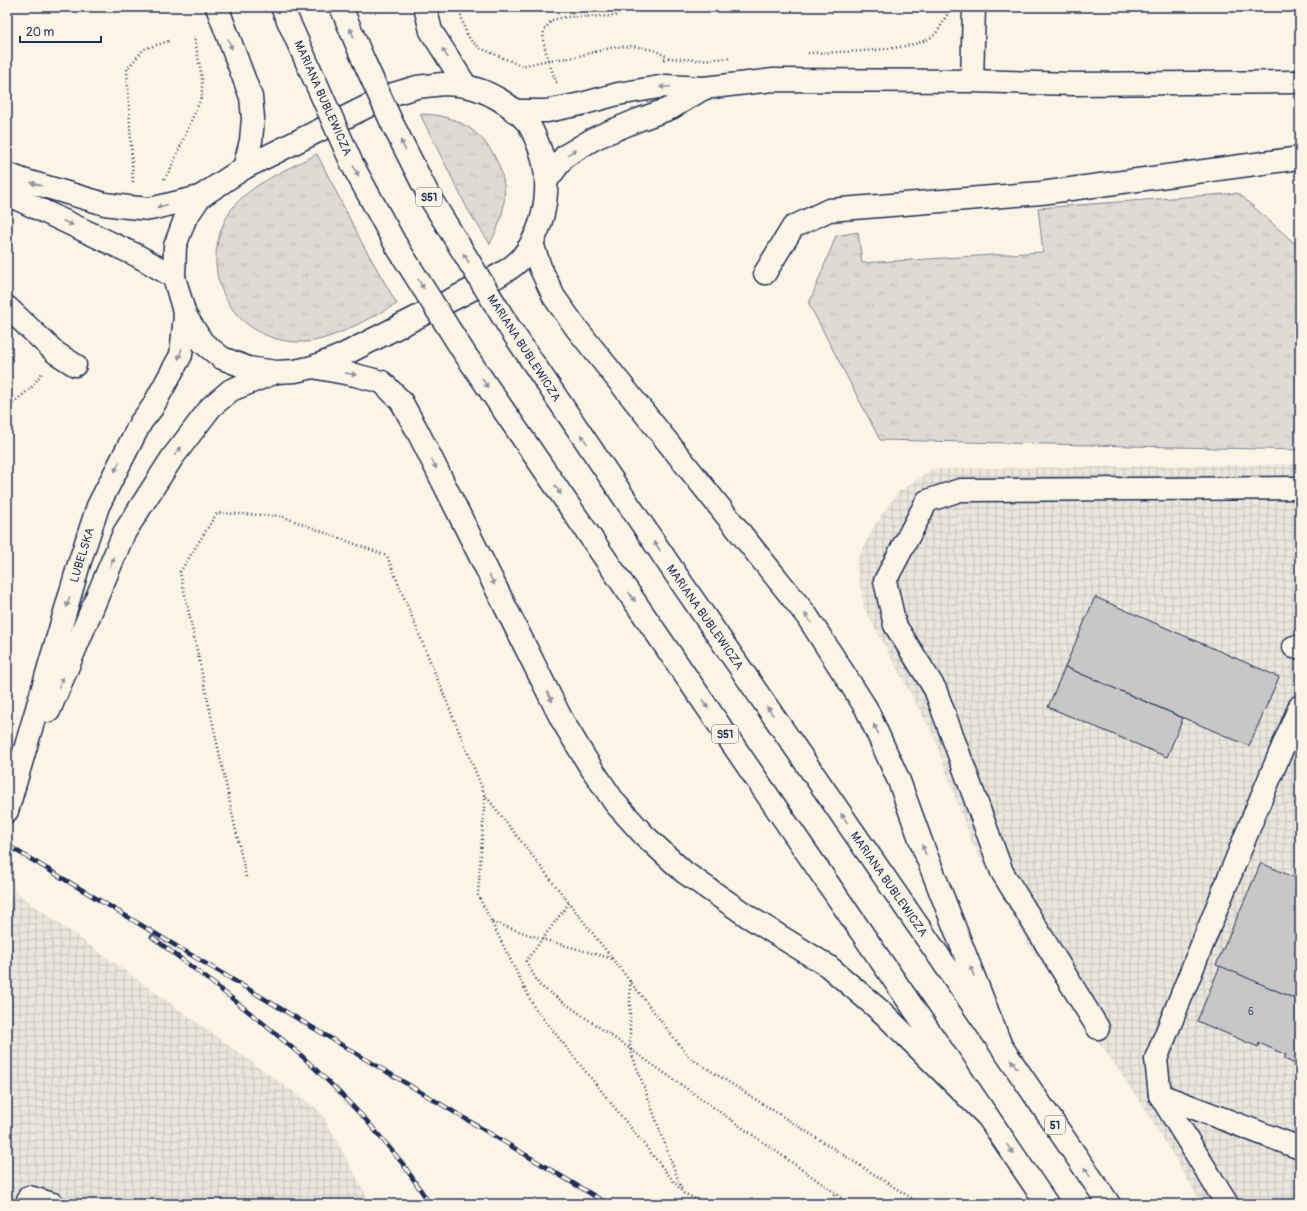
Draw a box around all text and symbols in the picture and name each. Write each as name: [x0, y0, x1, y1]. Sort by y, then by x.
scale bar: [20, 18, 101, 44]
text: 20 m: [26, 25, 55, 40]
one-way arrow: [348, 27, 354, 39]
one-way arrow: [227, 38, 233, 50]
street label: MARIANA BUBLEWICZA: [290, 38, 355, 158]
one-way arrow: [441, 48, 449, 58]
one-way arrow: [659, 83, 671, 90]
one-way arrow: [400, 139, 406, 150]
one-way arrow: [566, 148, 578, 155]
one-way arrow: [353, 166, 360, 177]
one-way arrow: [29, 181, 41, 187]
road number: S51: [416, 188, 442, 206]
one-way arrow: [156, 204, 168, 210]
one-way arrow: [62, 220, 73, 226]
one-way arrow: [463, 252, 470, 264]
one-way arrow: [417, 279, 425, 289]
street label: MARIANA BUBLEWICZA: [483, 292, 564, 405]
one-way arrow: [177, 348, 183, 360]
one-way arrow: [345, 371, 357, 377]
one-way arrow: [481, 378, 489, 388]
one-way arrow: [580, 433, 588, 444]
one-way arrow: [174, 445, 182, 456]
one-way arrow: [431, 458, 437, 470]
one-way arrow: [114, 461, 121, 473]
one-way arrow: [554, 485, 562, 495]
street label: LUBELSKA: [67, 526, 98, 584]
one-way arrow: [653, 541, 661, 551]
one-way arrow: [109, 555, 115, 567]
street label: MARIANA BUBLEWICZA: [663, 562, 747, 673]
one-way arrow: [489, 575, 495, 586]
one-way arrow: [628, 592, 636, 602]
one-way arrow: [65, 596, 71, 608]
one-way arrow: [804, 613, 812, 624]
one-way arrow: [59, 675, 65, 687]
one-way arrow: [547, 691, 553, 702]
one-way arrow: [701, 699, 709, 710]
one-way arrow: [766, 706, 774, 716]
one-way arrow: [873, 723, 879, 735]
road number: S51: [712, 725, 738, 743]
one-way arrow: [840, 813, 848, 823]
street label: MARIANA BUBLEWICZA: [847, 829, 931, 940]
one-way arrow: [921, 843, 927, 855]
one-way arrow: [968, 964, 974, 976]
house number: 6: [1248, 1006, 1254, 1018]
one-way arrow: [1010, 1058, 1017, 1070]
road number: 51: [1045, 1116, 1065, 1134]
one-way arrow: [1006, 1144, 1014, 1154]
one-way arrow: [1083, 1166, 1091, 1177]

